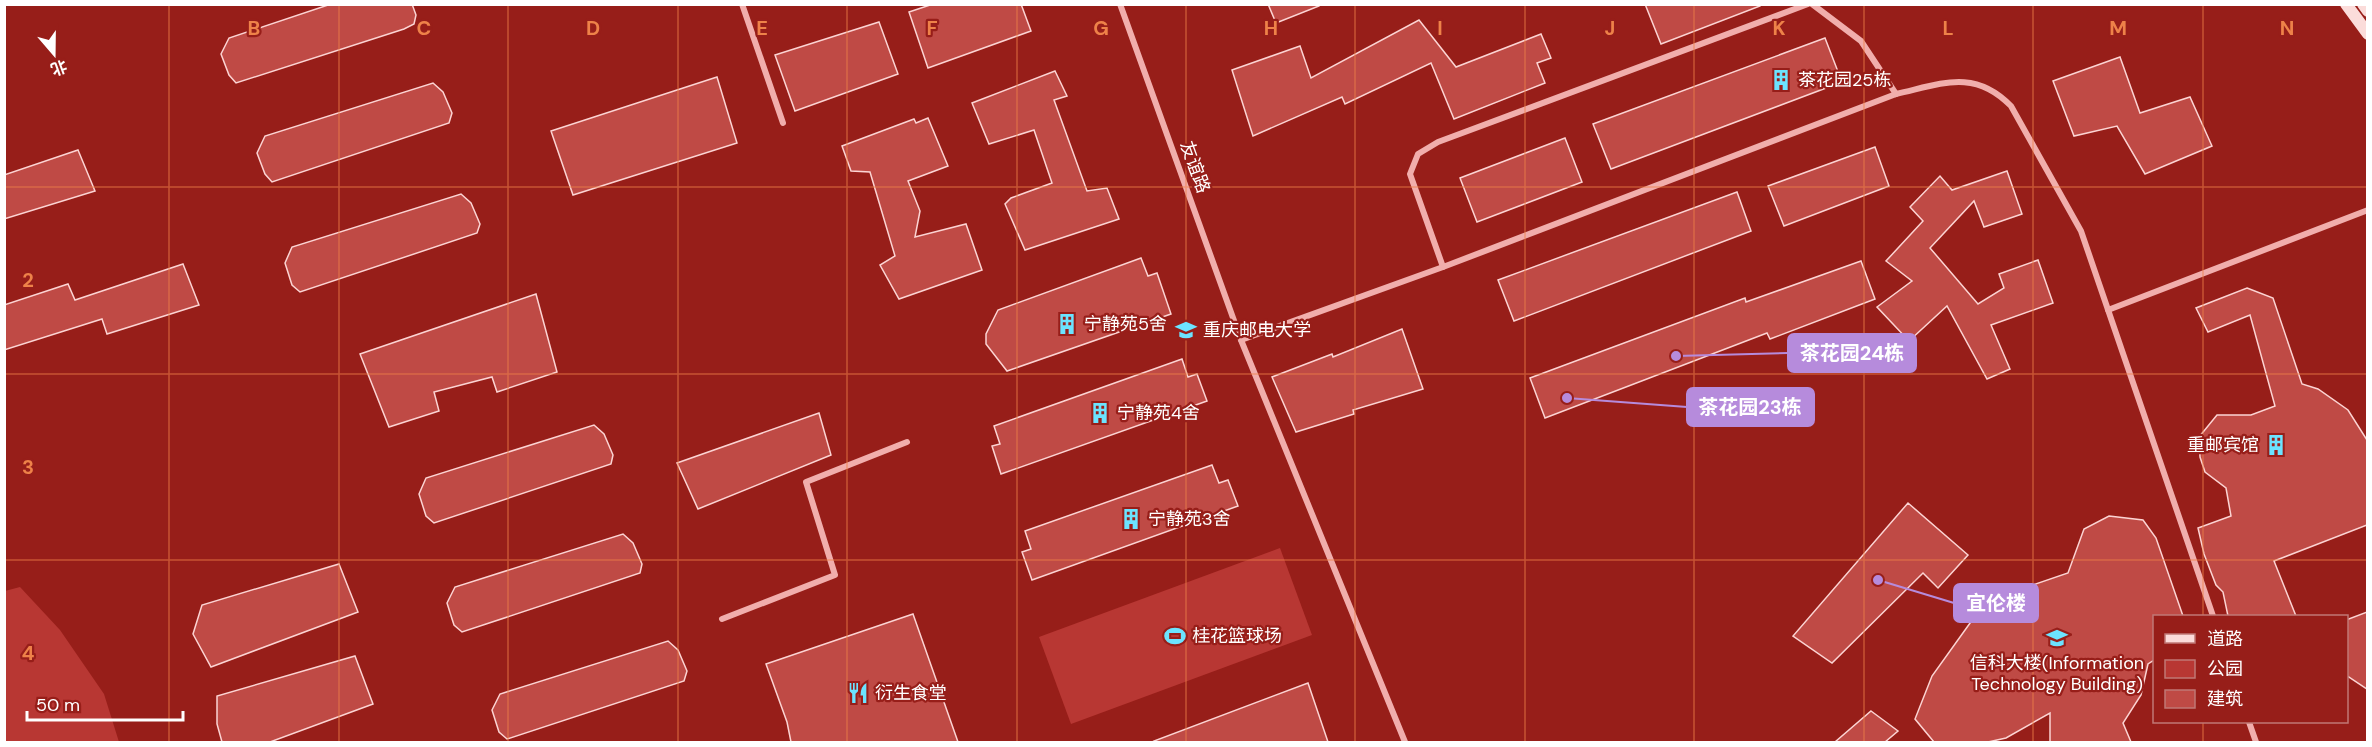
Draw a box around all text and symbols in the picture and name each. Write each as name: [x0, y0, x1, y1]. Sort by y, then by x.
text: B: [248, 15, 260, 41]
text: C: [417, 15, 431, 41]
text: D: [586, 15, 600, 41]
text: E: [756, 15, 768, 41]
text: F: [926, 15, 938, 41]
text: G: [1093, 15, 1109, 41]
text: H: [1264, 15, 1278, 41]
text: I: [1437, 15, 1443, 41]
text: J: [1605, 15, 1615, 41]
text: K: [1772, 15, 1786, 41]
text: L: [1942, 15, 1954, 41]
text: M: [2109, 15, 2127, 41]
text: N: [2280, 15, 2294, 41]
north arrow: [24, 24, 84, 84]
text: 北: [48, 55, 70, 80]
building icon: 茶花园25栋: [1769, 68, 1793, 92]
place label: 茶花园25栋: [1798, 68, 1891, 92]
street label: 友谊路: [1174, 138, 1216, 196]
text: 2: [22, 267, 34, 293]
building icon: 宁静苑5舍: [1055, 312, 1079, 336]
place label: 宁静苑5舍: [1084, 312, 1167, 336]
school or university icon: 重庆邮电大学: [1174, 318, 1198, 342]
place label: 重庆邮电大学: [1203, 318, 1311, 342]
callout: 茶花园24栋: [1788, 334, 1916, 372]
text: 茶花园24栋: [1800, 340, 1904, 366]
callout: 茶花园23栋: [1687, 388, 1814, 426]
text: 茶花园23栋: [1698, 394, 1802, 420]
building icon: 宁静苑4舍: [1088, 401, 1112, 425]
place label: 宁静苑4舍: [1117, 401, 1200, 425]
place label: 重邮宾馆: [2187, 433, 2259, 457]
building icon: 重邮宾馆: [2264, 433, 2288, 457]
text: 3: [22, 454, 34, 480]
building icon: 宁静苑3舍: [1119, 507, 1143, 531]
place label: 宁静苑3舍: [1148, 507, 1231, 531]
callout: 宜伦楼: [1954, 584, 2038, 622]
text: 宜伦楼: [1966, 590, 2026, 616]
legend: [2153, 615, 2348, 723]
sports icon: 桂花篮球场: [1163, 624, 1187, 648]
place label: 桂花篮球场: [1192, 624, 1282, 648]
school or university icon: 信科大楼(Information Technology Building): [2045, 626, 2069, 650]
text: 道路: [2207, 627, 2243, 651]
text: 4: [22, 640, 35, 666]
place label: 信科大楼(Information Technology Building): [1970, 651, 2144, 696]
text: 公园: [2207, 657, 2243, 681]
restaurant icon: 衍生食堂: [846, 681, 870, 705]
place label: 衍生食堂: [875, 681, 947, 705]
scale bar: [27, 684, 183, 722]
text: 建筑: [2207, 687, 2243, 711]
text: 50 m: [36, 693, 80, 717]

